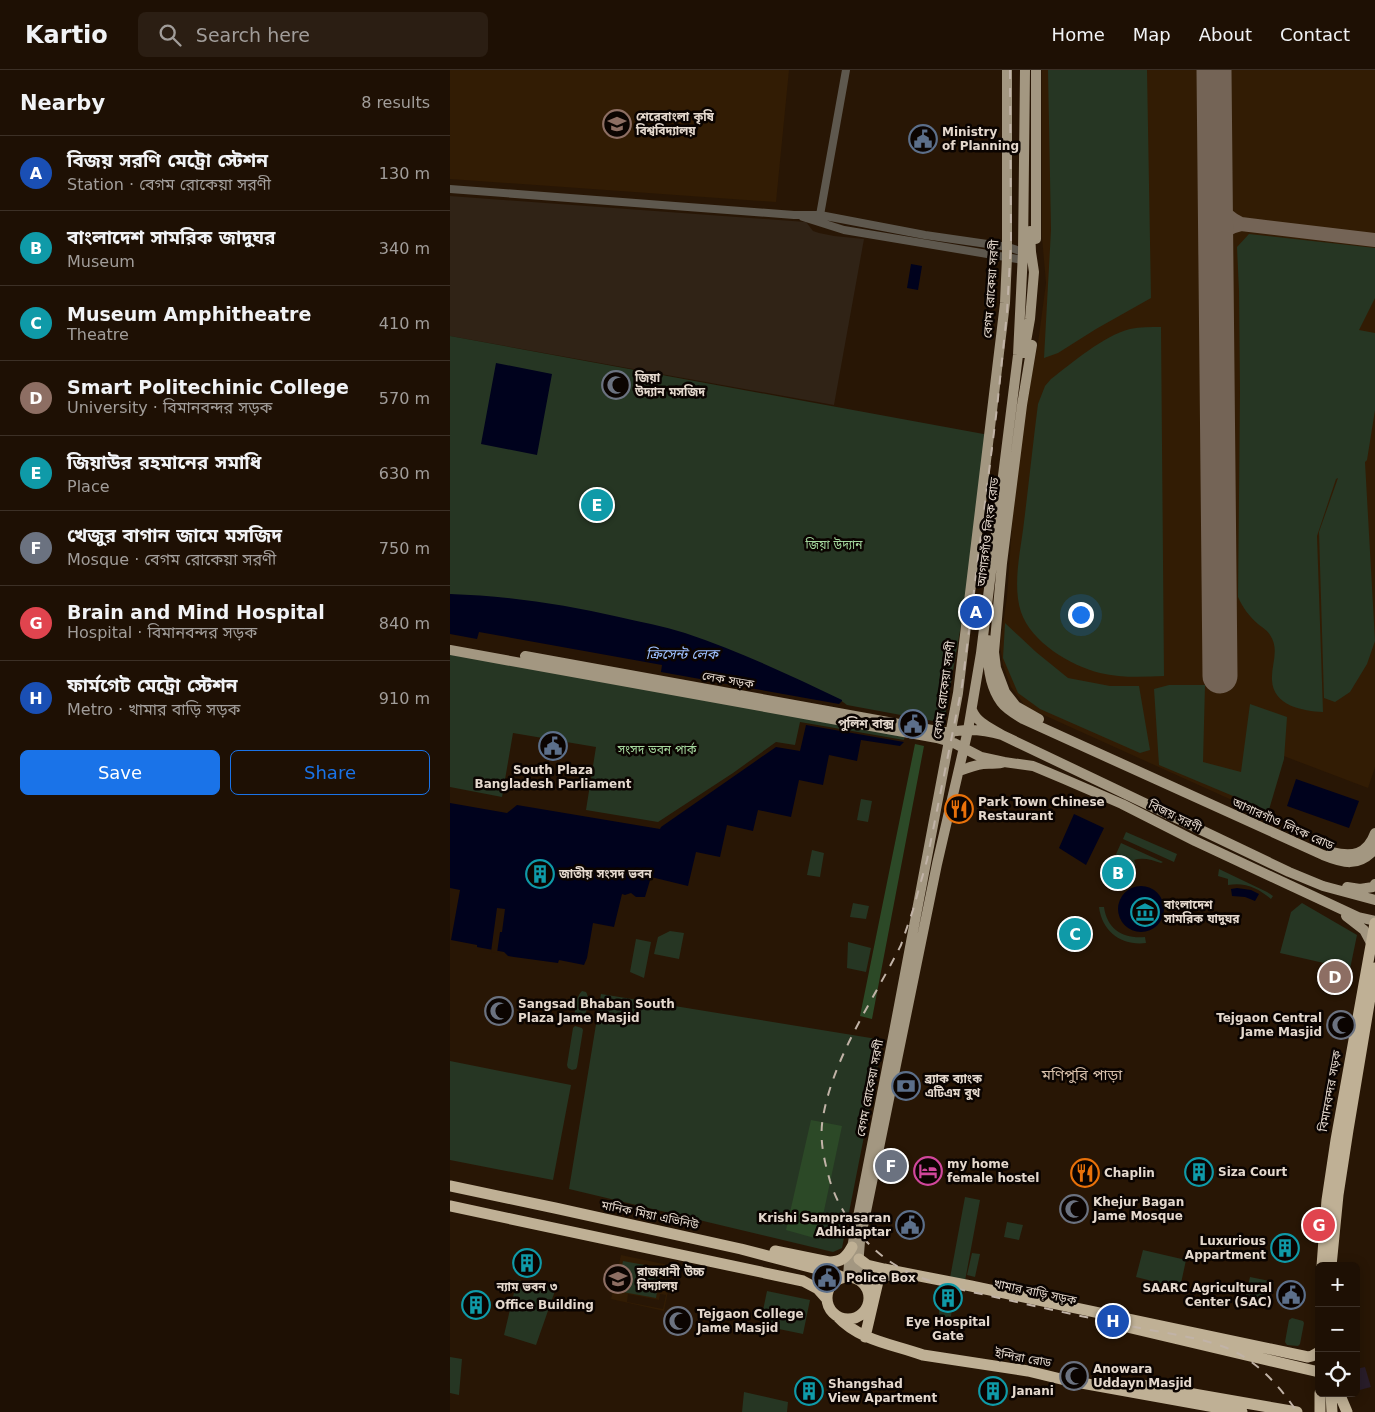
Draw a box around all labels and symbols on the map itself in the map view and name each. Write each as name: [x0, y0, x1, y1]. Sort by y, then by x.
school or university icon: শেরেবাংলা কৃষি বিশ্ববিদ্যালয়: [602, 109, 632, 139]
place label: শেরেবাংলা কৃষি বিশ্ববিদ্যালয়: [635, 109, 715, 138]
public building icon: Ministry of Planning: [908, 124, 938, 154]
place label: Ministry of Planning: [942, 125, 1019, 153]
street label: বেগম রোকেয়া সরণী: [980, 238, 1001, 339]
mosque icon: জিয়া উদ্যান মসজিদ: [601, 370, 631, 400]
place label: জিয়া উদ্যান মসজিদ: [634, 370, 705, 399]
street label: আগারগাঁও লিংক রোড: [973, 476, 1002, 588]
pin: E: [581, 486, 613, 524]
park label: জিয়া উদ্যান: [805, 537, 863, 552]
pin: A: [960, 593, 992, 631]
your location: [1068, 602, 1094, 628]
street label: বেগম রোকেয়া সরণী: [929, 639, 958, 740]
water label: ক্রিসেন্ট লেক: [646, 646, 721, 662]
street label: লেক সড়ক: [701, 669, 755, 691]
public building icon: পুলিশ বাক্স: [898, 709, 928, 739]
place label: পুলিশ বাক্স: [838, 716, 895, 732]
public building icon: South Plaza Bangladesh Parliament: [538, 731, 568, 761]
park label: সংসদ ভবন পার্ক: [617, 742, 697, 757]
place label: South Plaza Bangladesh Parliament: [475, 763, 632, 791]
restaurant icon: Park Town Chinese Restaurant: [944, 794, 974, 824]
street label: আগারগাঁও লিংক রোড: [1229, 794, 1337, 853]
place label: Park Town Chinese Restaurant: [978, 795, 1105, 823]
street label: বিজয় সরণী: [1145, 796, 1205, 835]
pin: B: [1102, 854, 1134, 892]
building icon: জাতীয় সংসদ ভবন: [525, 859, 555, 889]
place label: জাতীয় সংসদ ভবন: [558, 866, 652, 881]
museum icon: বাংলাদেশ সামরিক যাদুঘর: [1130, 897, 1160, 927]
place label: বাংলাদেশ সামরিক যাদুঘর: [1163, 898, 1240, 926]
pin: C: [1059, 915, 1091, 953]
pin: D: [1319, 958, 1351, 996]
mosque icon: Sangsad Bhaban South Plaza Jame Masjid: [484, 996, 514, 1026]
place label: Sangsad Bhaban South Plaza Jame Masjid: [518, 997, 675, 1025]
mosque icon: Tejgaon Central Jame Masjid: [1326, 1010, 1356, 1040]
place label: Tejgaon Central Jame Masjid: [1216, 1011, 1322, 1039]
street label: বেগম রোকেয়া সরণী: [853, 1037, 886, 1138]
street label: বিমানবন্দর সড়ক: [1315, 1049, 1344, 1134]
district label: মণিপুরি পাড়া: [1041, 1066, 1123, 1084]
bank icon: ব্র্যাক ব্যাংক এটিএম বুথ: [891, 1071, 921, 1101]
place label: ব্র্যাক ব্যাংক এটিএম বুথ: [924, 1072, 982, 1101]
pin: F: [875, 1147, 907, 1185]
hotel icon: my home female hostel: [913, 1156, 943, 1186]
place label: my home female hostel: [947, 1157, 1039, 1185]
building icon: Siza Court: [1184, 1157, 1214, 1187]
restaurant icon: Chaplin: [1070, 1158, 1100, 1188]
place label: Siza Court: [1218, 1165, 1288, 1179]
place label: Chaplin: [1104, 1166, 1155, 1180]
mosque icon: Khejur Bagan Jame Mosque: [1059, 1194, 1089, 1224]
place label: Khejur Bagan Jame Mosque: [1092, 1195, 1184, 1223]
street label: মানিক মিয়া এভিনিউ: [599, 1197, 700, 1232]
pin: G: [1303, 1206, 1335, 1244]
public building icon: Krishi Samprasaran Adhidaptar: [895, 1210, 925, 1240]
place label: Krishi Samprasaran Adhidaptar: [758, 1211, 891, 1239]
building icon: Luxurious Appartment: [1270, 1233, 1300, 1263]
place label: Luxurious Appartment: [1185, 1234, 1266, 1262]
building icon: ন্যাম ভবন ৩: [512, 1248, 542, 1278]
public building icon: Police Box: [812, 1263, 842, 1293]
school or university icon: রাজধানী উচ্চ বিদ্যালয়: [603, 1264, 633, 1294]
place label: রাজধানী উচ্চ বিদ্যালয়: [636, 1264, 705, 1293]
place label: Police Box: [846, 1271, 916, 1285]
street label: খামার বাড়ি সড়ক: [992, 1275, 1078, 1308]
place label: ন্যাম ভবন ৩: [496, 1280, 558, 1294]
public building icon: SAARC Agricultural Center (SAC): [1276, 1280, 1306, 1310]
place label: SAARC Agricultural Center (SAC): [1142, 1281, 1272, 1309]
building icon: Eye Hospital Gate: [933, 1283, 963, 1313]
building icon: Office Building: [461, 1290, 491, 1320]
place label: Office Building: [495, 1298, 594, 1312]
pin: H: [1097, 1302, 1129, 1340]
mosque icon: Tejgaon College Jame Masjid: [663, 1306, 693, 1336]
place label: Tejgaon College Jame Masjid: [696, 1307, 804, 1335]
place label: Eye Hospital Gate: [906, 1315, 990, 1343]
street label: ইন্দিরা রোড: [993, 1345, 1053, 1370]
mosque icon: Anowara Uddayn Masjid: [1059, 1361, 1089, 1391]
place label: Anowara Uddayn Masjid: [1093, 1362, 1192, 1390]
building icon: Shangshad View Apartment: [794, 1376, 824, 1406]
building icon: Janani: [978, 1376, 1008, 1406]
place label: Shangshad View Apartment: [828, 1377, 937, 1405]
place label: Janani: [1011, 1384, 1054, 1398]

